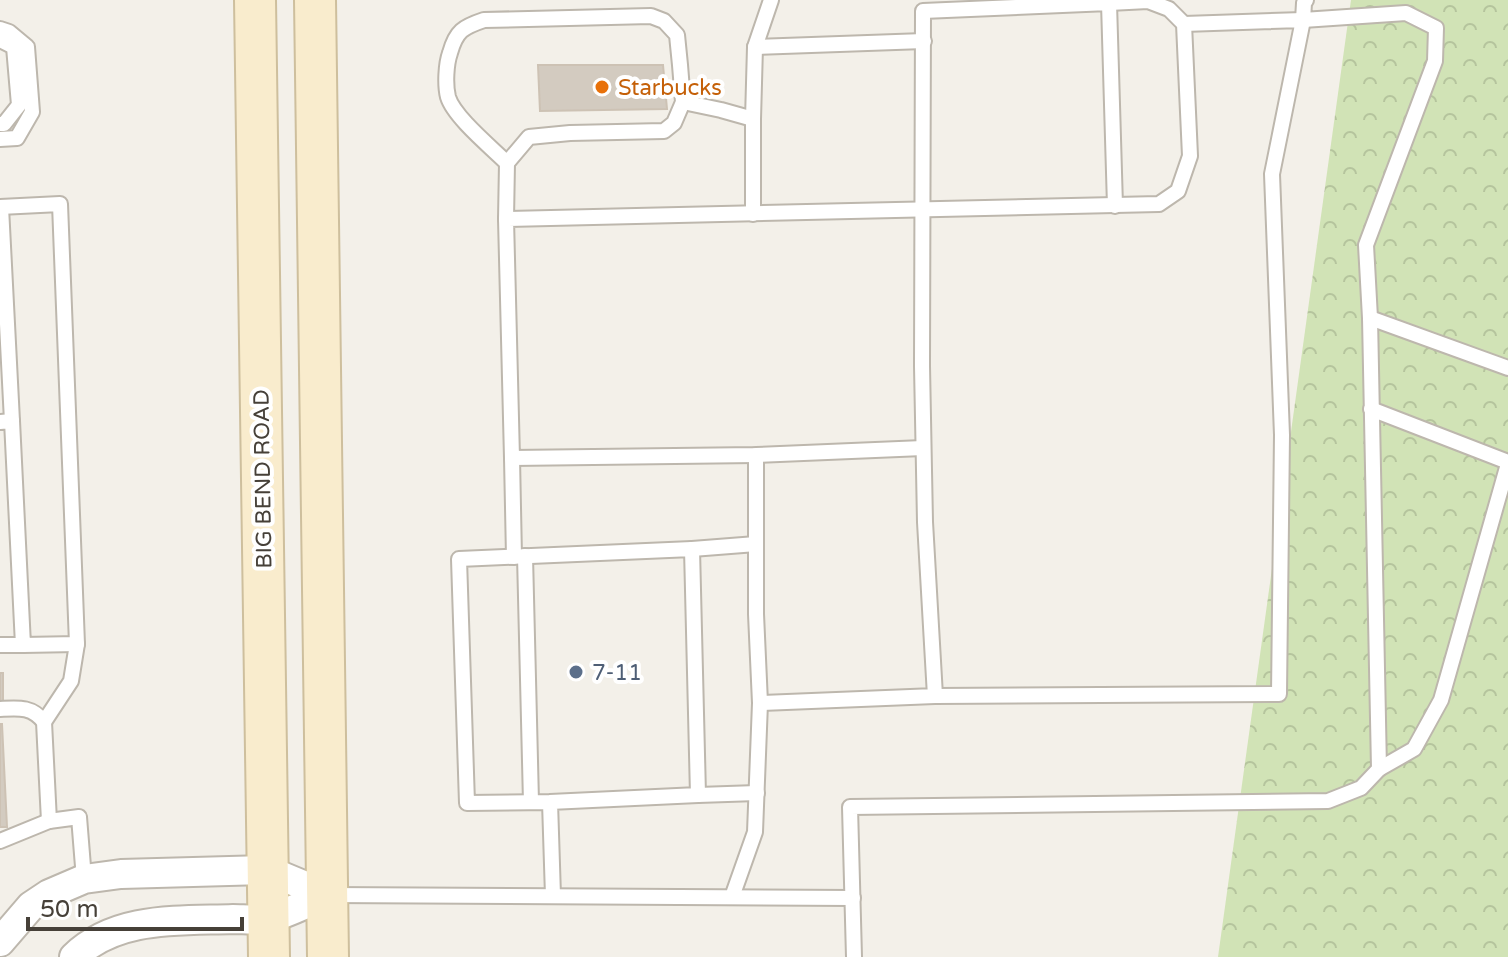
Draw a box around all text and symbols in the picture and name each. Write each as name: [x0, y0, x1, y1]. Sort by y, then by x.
place label: Starbucks: [618, 75, 722, 101]
marker: Starbucks: [593, 78, 611, 96]
street label: BIG BEND ROAD: [248, 389, 278, 569]
place label: 7-11: [592, 660, 642, 686]
marker: 7-11: [567, 663, 585, 681]
scale bar: [28, 881, 242, 931]
text: 50 m: [40, 895, 98, 924]

